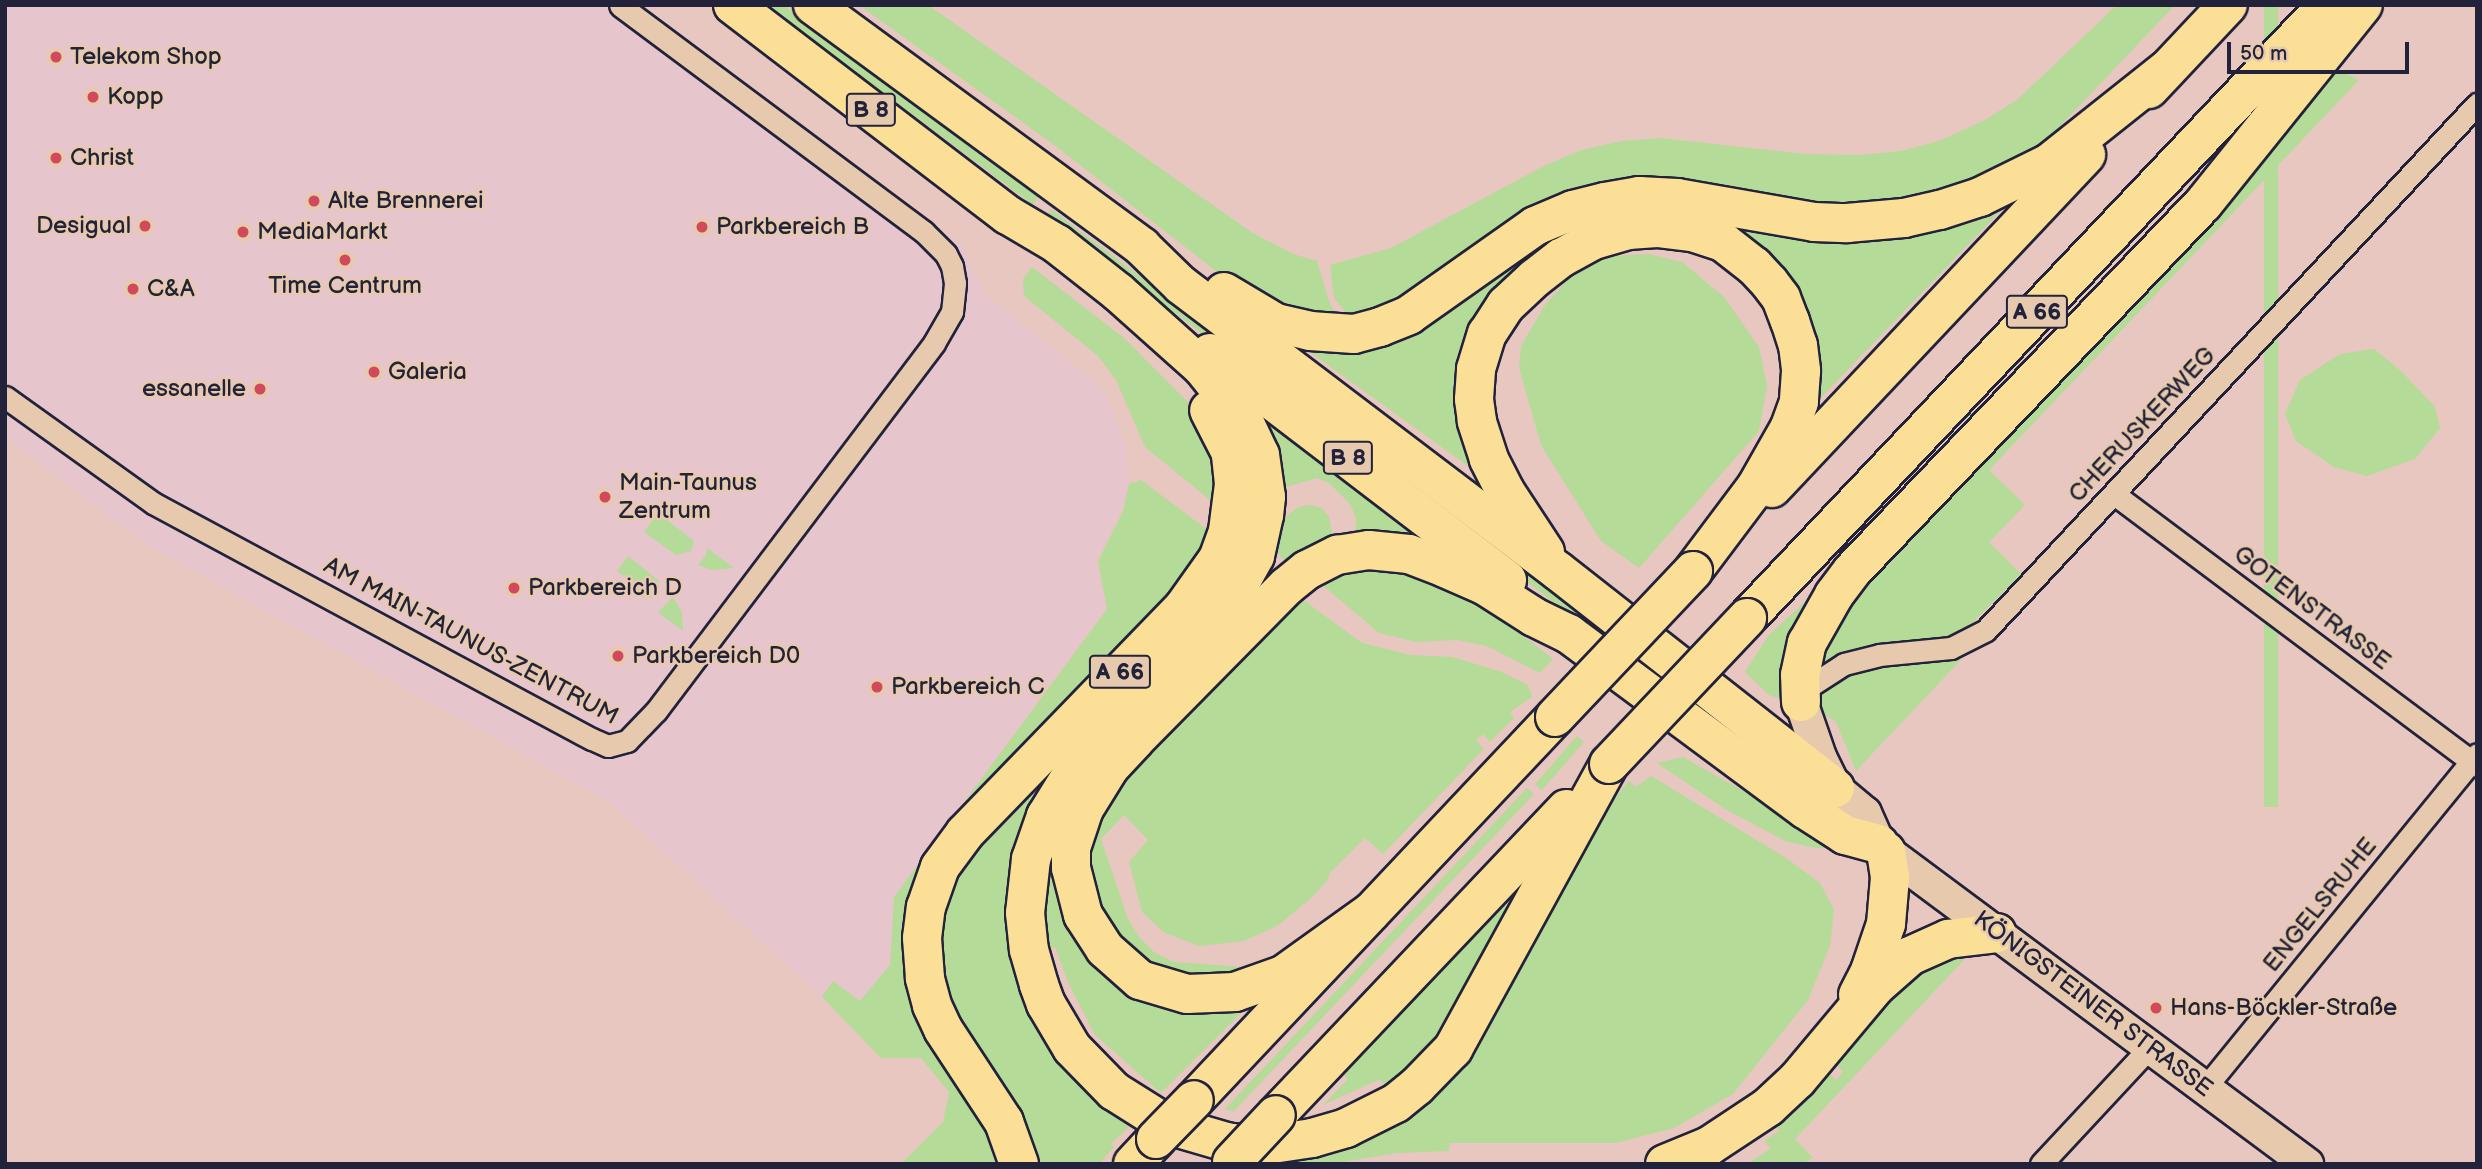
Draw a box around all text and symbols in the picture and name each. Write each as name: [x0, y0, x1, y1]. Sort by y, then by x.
scale bar: [2230, 28, 2412, 72]
text: 50 m: [2240, 41, 2287, 66]
place label: Telekom Shop: [70, 43, 222, 71]
marker: Telekom Shop: [48, 49, 64, 65]
place label: Kopp: [107, 83, 164, 111]
marker: Kopp: [85, 89, 101, 105]
road number: B 8: [845, 90, 897, 130]
place label: Christ: [70, 144, 134, 172]
marker: Christ: [48, 150, 64, 166]
place label: Alte Brennerei: [328, 187, 484, 215]
marker: Alte Brennerei: [306, 193, 322, 209]
place label: Desigual: [36, 212, 131, 240]
place label: Parkbereich B: [716, 213, 869, 241]
marker: Desigual: [137, 218, 153, 234]
place label: MediaMarkt: [257, 218, 388, 246]
marker: Parkbereich B: [694, 219, 710, 235]
marker: MediaMarkt: [235, 224, 251, 240]
marker: Time Centrum: [337, 252, 353, 268]
place label: Time Centrum: [268, 272, 422, 300]
place label: C&A: [147, 275, 195, 303]
marker: C&A: [125, 281, 141, 297]
road number: A 66: [2006, 292, 2068, 332]
street label: CHERUSKERWEG: [2063, 341, 2221, 509]
place label: Galeria: [388, 358, 467, 386]
marker: Galeria: [366, 364, 382, 380]
place label: essanelle: [142, 375, 246, 403]
marker: essanelle: [252, 381, 268, 397]
road number: B 8: [1322, 438, 1374, 478]
place label: Main-Taunus Zentrum: [619, 469, 757, 525]
marker: Main-Taunus Zentrum: [597, 489, 613, 505]
street label: GOTENSTRASSE: [2228, 540, 2396, 676]
street label: AM MAIN-TAUNUS-ZENTRUM: [319, 551, 623, 731]
place label: Parkbereich D: [528, 574, 682, 602]
marker: Parkbereich D: [506, 580, 522, 596]
place label: Parkbereich D0: [632, 642, 800, 670]
marker: Parkbereich D0: [610, 648, 626, 664]
road number: A 66: [1088, 652, 1152, 692]
place label: Parkbereich C: [891, 673, 1045, 701]
marker: Parkbereich C: [869, 679, 885, 695]
street label: ENGELSRUHE: [2257, 832, 2383, 978]
street label: KÖNIGSTEINER STRASSE: [1968, 905, 2218, 1103]
place label: Hans-Böckler-Straße: [2170, 994, 2397, 1022]
marker: Hans-Böckler-Straße: [2148, 1000, 2164, 1016]

